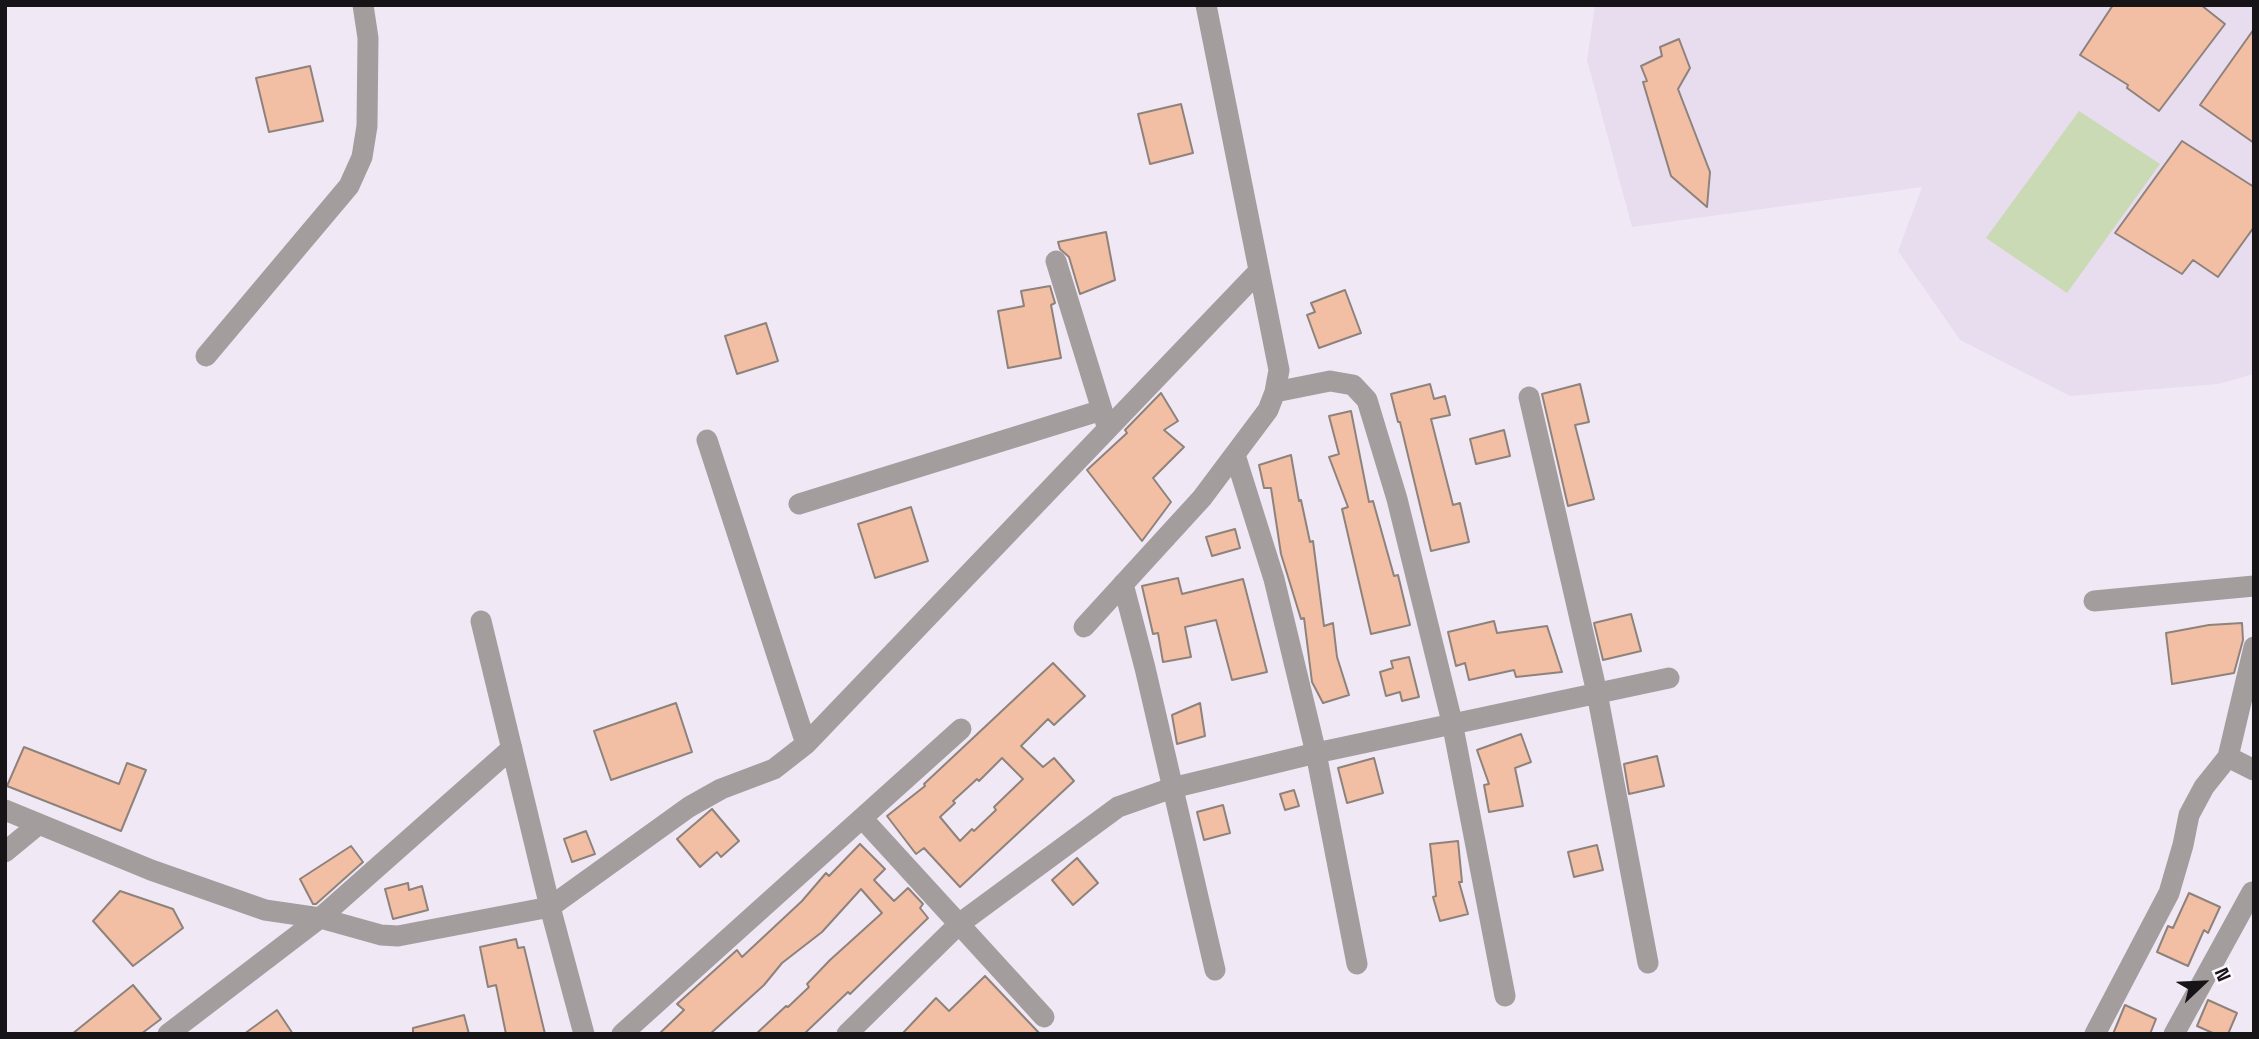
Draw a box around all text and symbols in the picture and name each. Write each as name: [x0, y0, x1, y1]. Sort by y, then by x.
north arrow: [2168, 948, 2238, 1018]
text: N: [2209, 964, 2237, 985]

